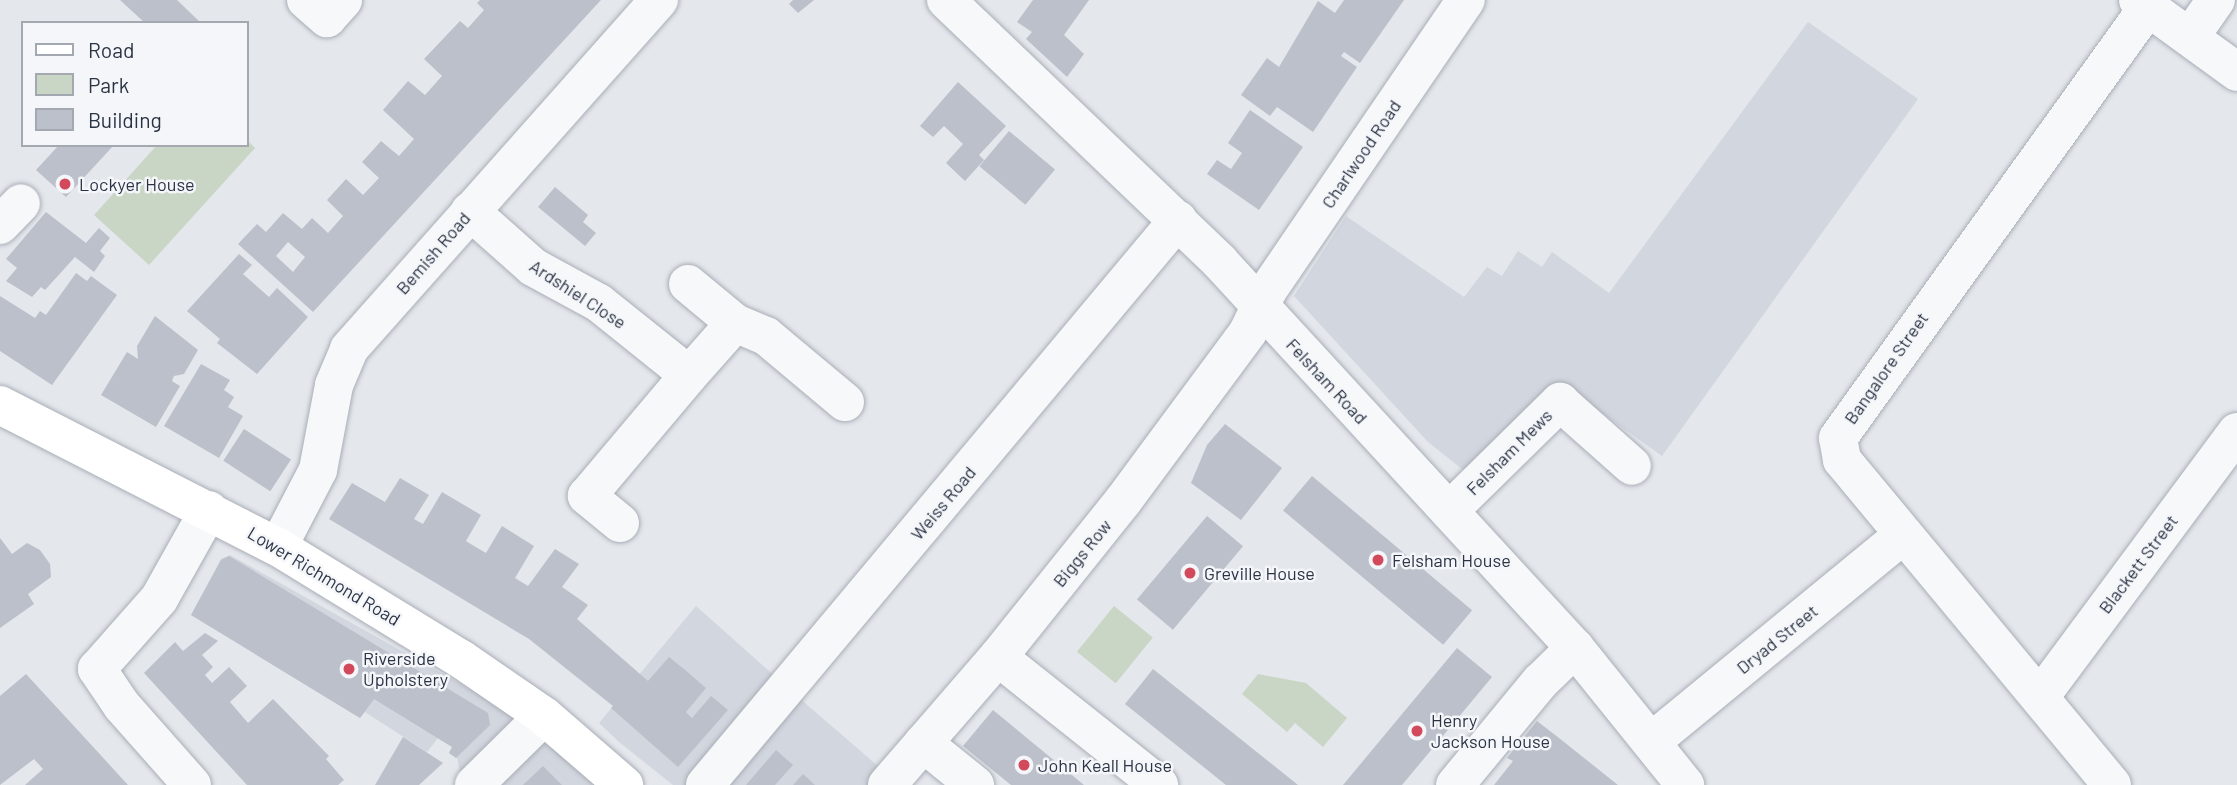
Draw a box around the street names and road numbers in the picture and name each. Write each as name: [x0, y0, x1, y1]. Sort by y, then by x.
street label: Charlwood Road: [1317, 96, 1405, 212]
street label: Bemish Road: [391, 207, 475, 299]
street label: Ardshiel Close: [526, 255, 630, 333]
street label: Bangalore Street: [1839, 308, 1933, 428]
street label: Felsham Road: [1282, 334, 1372, 428]
street label: Felsham Mews: [1462, 405, 1556, 499]
street label: Weiss Road: [906, 462, 980, 544]
street label: Blackett Street: [2094, 510, 2182, 618]
street label: Biggs Row: [1048, 515, 1116, 591]
street label: Lower Richmond Road: [244, 522, 404, 630]
street label: Dryad Street: [1732, 600, 1822, 678]

